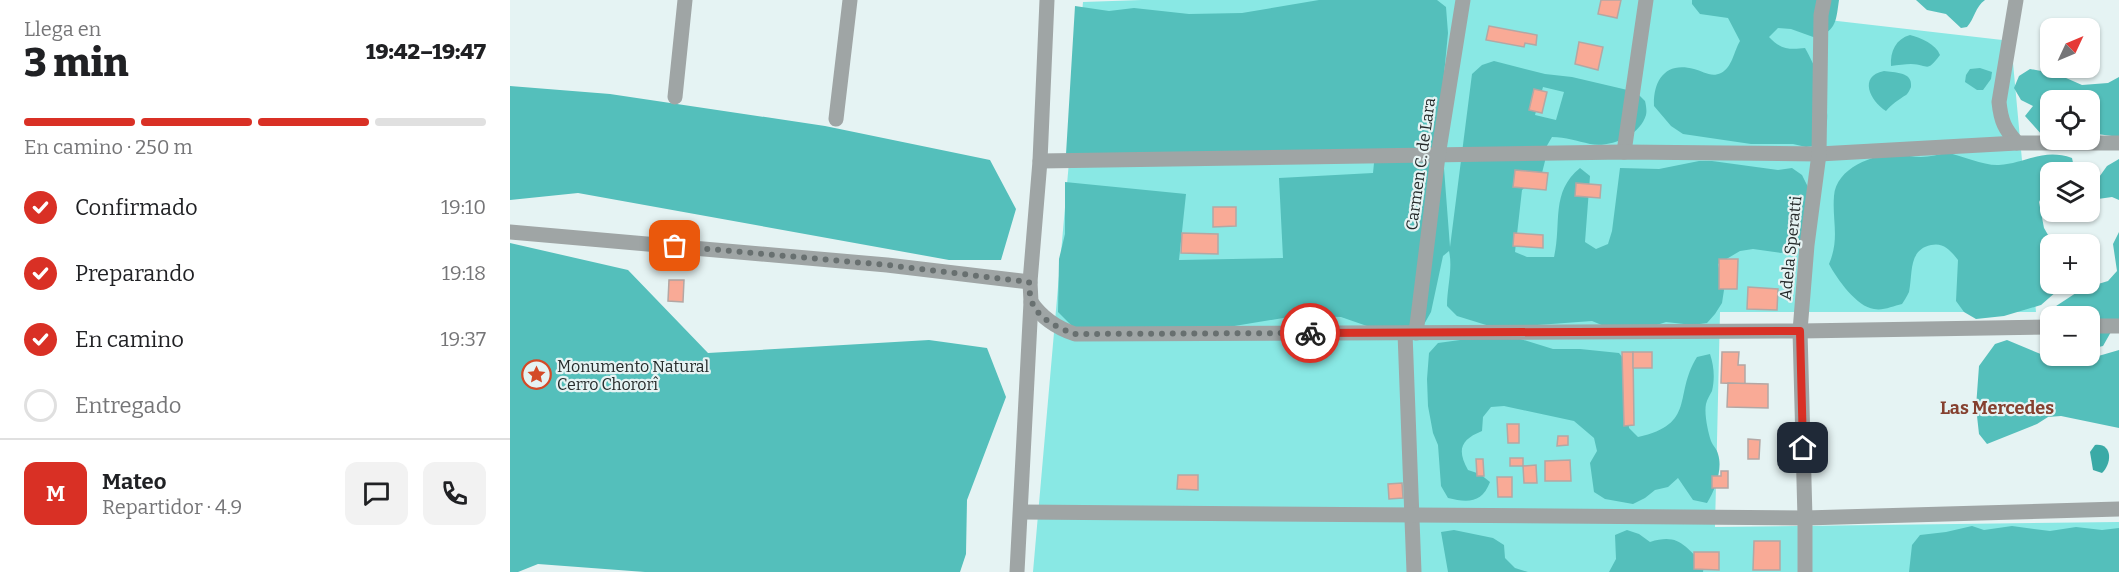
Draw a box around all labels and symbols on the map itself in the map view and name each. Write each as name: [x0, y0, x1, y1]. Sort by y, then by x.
north arrow: [2040, 18, 2100, 78]
street label: Carmen C. de Lara: [1402, 96, 1439, 232]
street label: Adela Speratti: [1776, 195, 1805, 301]
pin: [649, 220, 700, 271]
courier: [1280, 303, 1340, 363]
place label: Monumento Natural Cerro Chororî: [557, 357, 710, 394]
place icon: Monumento Natural Cerro Chororî: [520, 359, 552, 391]
district label: Las Mercedes: [1940, 397, 2054, 419]
pin: [1777, 422, 1828, 473]

